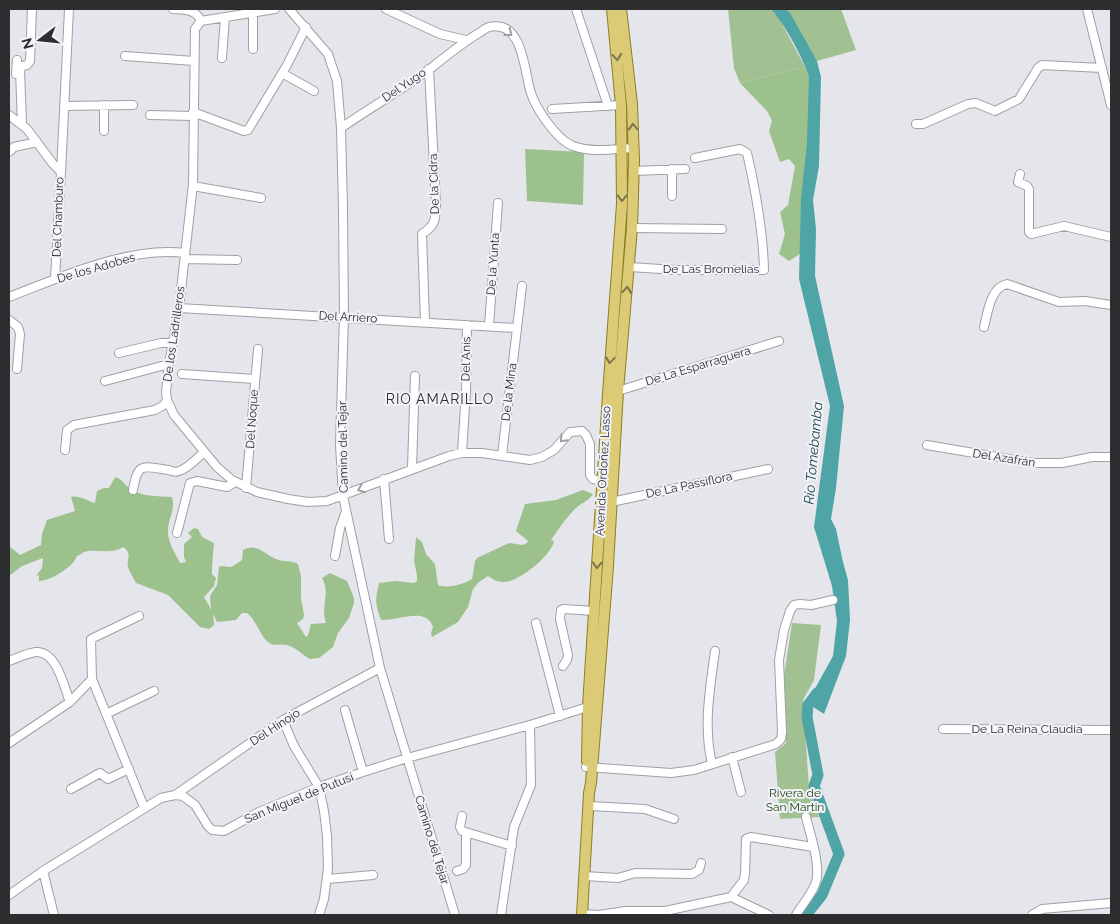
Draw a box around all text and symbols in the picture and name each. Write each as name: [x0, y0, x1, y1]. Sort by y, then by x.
north arrow: [15, 15, 65, 65]
one-way arrow: [504, 28, 513, 37]
text: N: [18, 36, 37, 51]
one-way arrow: [611, 54, 622, 62]
street label: Del Yugo: [379, 65, 429, 105]
one-way arrow: [627, 122, 638, 130]
street label: De la Cidra: [426, 153, 442, 215]
street label: Del Chamburo: [50, 177, 66, 257]
one-way arrow: [617, 194, 627, 202]
street label: De la Yunta: [484, 232, 502, 296]
street label: De los Adobes: [55, 250, 137, 286]
street label: De Las Bromelias: [663, 262, 759, 276]
street label: De los Ladrilleros: [160, 285, 188, 383]
one-way arrow: [621, 286, 632, 294]
street label: Del Arriero: [318, 308, 378, 326]
street label: Del Anís: [459, 336, 473, 381]
street label: De La Esparraguera: [644, 343, 752, 389]
one-way arrow: [605, 356, 616, 364]
street label: De la Mina: [499, 362, 519, 422]
street label: Del Noque: [243, 389, 261, 449]
district label: RIO AMARILLO: [386, 391, 494, 407]
street label: Camino del Tejar: [335, 400, 351, 493]
water label: Río Tomebamba: [801, 401, 825, 505]
street label: Avenida Ordoñez Lasso: [593, 406, 613, 536]
one-way arrow: [560, 433, 569, 442]
street label: Del Azafrán: [972, 446, 1036, 470]
street label: De La Passiflora: [644, 469, 734, 501]
one-way arrow: [357, 482, 366, 493]
one-way arrow: [592, 562, 603, 570]
street label: Del Hinojo: [247, 706, 303, 748]
street label: De La Reina Claudia: [972, 722, 1082, 736]
street label: San Miguel de Putusí: [242, 770, 356, 826]
park label: Rivera de San Martin: [766, 786, 824, 814]
street label: Camino del Tejar: [412, 794, 452, 887]

